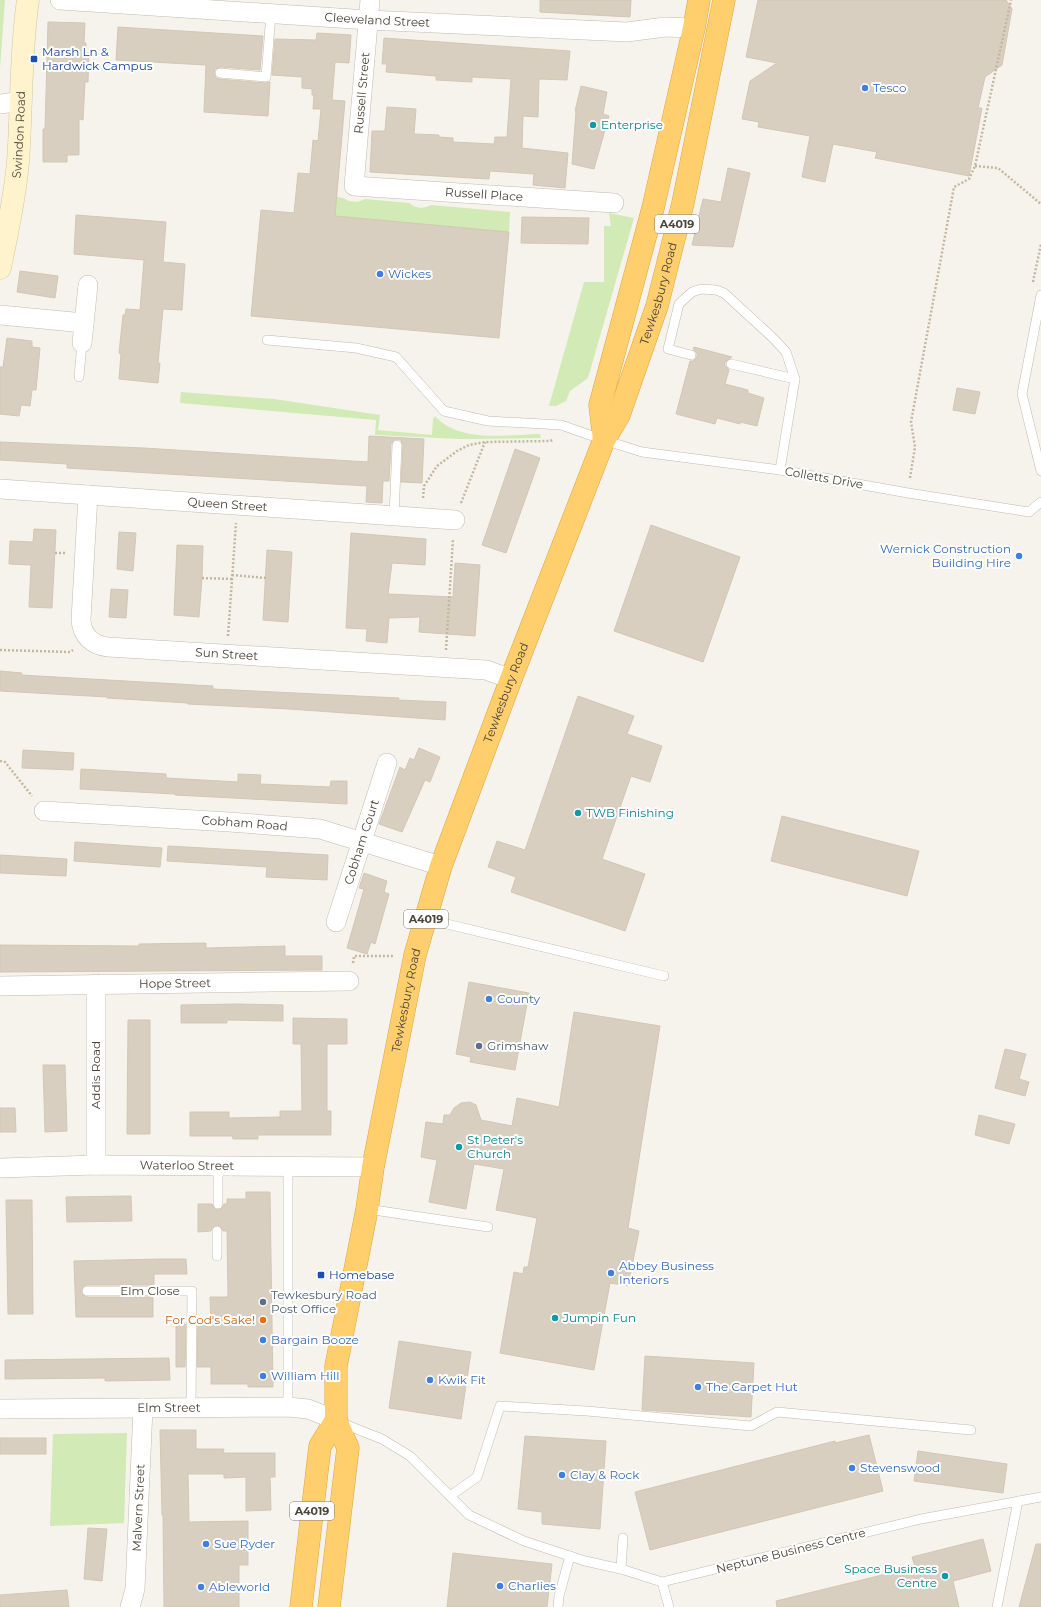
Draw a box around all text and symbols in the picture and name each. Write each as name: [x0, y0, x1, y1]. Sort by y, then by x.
street label: Cleeveland Street: [324, 9, 431, 30]
place label: Marsh Ln & Hardwick Campus: [42, 44, 153, 73]
street label: Russell Street: [350, 52, 373, 134]
marker: Marsh Ln & Hardwick Campus: [29, 54, 39, 64]
place label: Tesco: [873, 80, 907, 95]
marker: Tesco: [860, 83, 870, 93]
street label: Swindon Road: [8, 91, 28, 179]
place label: Enterprise: [601, 117, 663, 132]
marker: Enterprise: [588, 120, 598, 130]
street label: Russell Place: [445, 184, 524, 204]
road number: A4019: [655, 215, 699, 233]
street label: Tewkesbury Road: [636, 241, 680, 347]
place label: Wickes: [388, 266, 431, 281]
marker: Wickes: [375, 269, 385, 279]
street label: Colletts Drive: [784, 463, 865, 492]
street label: Queen Street: [187, 494, 268, 514]
place label: Wernick Construction Building Hire: [880, 541, 1011, 570]
marker: Wernick Construction Building Hire: [1014, 551, 1024, 561]
street label: Tewkesbury Road: [480, 640, 531, 745]
street label: Sun Street: [195, 644, 259, 663]
street label: Cobham Court: [340, 797, 382, 886]
place label: TWB Finishing: [586, 805, 674, 820]
marker: TWB Finishing: [573, 808, 583, 818]
street label: Cobham Road: [201, 812, 288, 833]
road number: A4019: [404, 910, 448, 928]
street label: Tewkesbury Road: [388, 946, 424, 1054]
street label: Hope Street: [139, 975, 211, 991]
place label: County: [497, 991, 540, 1006]
marker: County: [484, 994, 494, 1004]
place label: Grimshaw: [487, 1038, 549, 1053]
street label: Addis Road: [88, 1041, 103, 1109]
marker: Grimshaw: [474, 1041, 484, 1051]
place label: St Peter's Church: [467, 1132, 523, 1161]
marker: St Peter's Church: [454, 1142, 464, 1152]
street label: Waterloo Street: [140, 1157, 234, 1173]
place label: Abbey Business Interiors: [619, 1258, 714, 1287]
place label: Homebase: [329, 1267, 395, 1282]
marker: Abbey Business Interiors: [606, 1268, 616, 1278]
marker: Homebase: [316, 1270, 326, 1280]
street label: Elm Close: [120, 1283, 180, 1298]
place label: Tewkesbury Road Post Office: [271, 1287, 377, 1316]
marker: Tewkesbury Road Post Office: [258, 1297, 268, 1307]
place label: Jumpin Fun: [562, 1310, 636, 1325]
place label: For Cod's Sake!: [165, 1312, 255, 1327]
marker: Jumpin Fun: [550, 1313, 560, 1323]
marker: For Cod's Sake!: [258, 1315, 268, 1325]
place label: Bargain Booze: [271, 1332, 359, 1347]
marker: Bargain Booze: [258, 1335, 268, 1345]
place label: William Hill: [271, 1368, 339, 1383]
marker: William Hill: [258, 1371, 268, 1381]
place label: Kwik Fit: [438, 1372, 486, 1387]
marker: Kwik Fit: [425, 1375, 435, 1385]
place label: The Carpet Hut: [706, 1379, 798, 1394]
marker: The Carpet Hut: [693, 1382, 703, 1392]
street label: Elm Street: [137, 1400, 201, 1415]
place label: Stevenswood: [860, 1460, 940, 1475]
street label: Malvern Street: [129, 1463, 148, 1552]
marker: Stevenswood: [847, 1463, 857, 1473]
place label: Clay & Rock: [570, 1467, 640, 1482]
marker: Clay & Rock: [557, 1470, 567, 1480]
road number: A4019: [290, 1502, 334, 1520]
street label: Neptune Business Centre: [715, 1525, 867, 1576]
place label: Sue Ryder: [214, 1536, 275, 1551]
marker: Sue Ryder: [201, 1539, 211, 1549]
place label: Space Business Centre: [844, 1561, 937, 1590]
marker: Space Business Centre: [940, 1571, 950, 1581]
place label: Charlies: [508, 1578, 556, 1593]
place label: Ableworld: [209, 1579, 270, 1594]
marker: Charlies: [495, 1581, 505, 1591]
marker: Ableworld: [196, 1582, 206, 1592]

